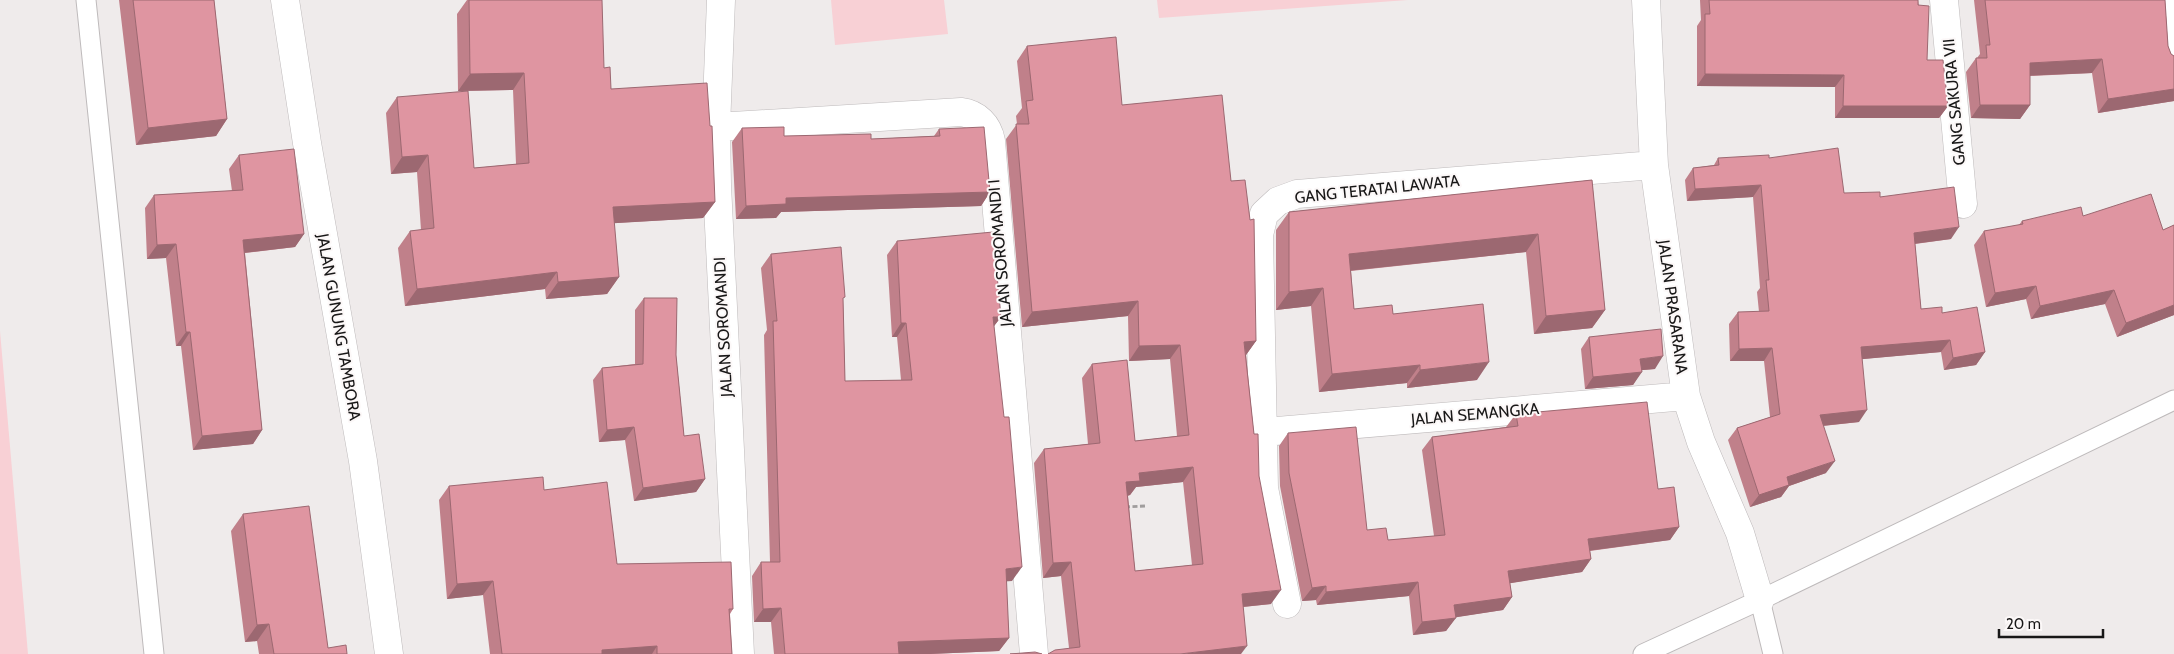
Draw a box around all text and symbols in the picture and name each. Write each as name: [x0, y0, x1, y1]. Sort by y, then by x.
street label: GANG SAKURA VII: [1939, 38, 1969, 166]
street label: GANG TERATAI LAWATA: [1294, 171, 1461, 207]
street label: JALAN SOROMANDI I: [984, 179, 1016, 328]
street label: JALAN GUNUNG TAMBORA: [313, 231, 365, 422]
street label: JALAN PRASARANA: [1654, 238, 1692, 375]
street label: JALAN SOROMANDI: [710, 257, 736, 398]
street label: JALAN SEMANGKA: [1409, 399, 1540, 429]
scale bar: [1999, 606, 2103, 638]
text: 20 m: [2006, 615, 2041, 633]

